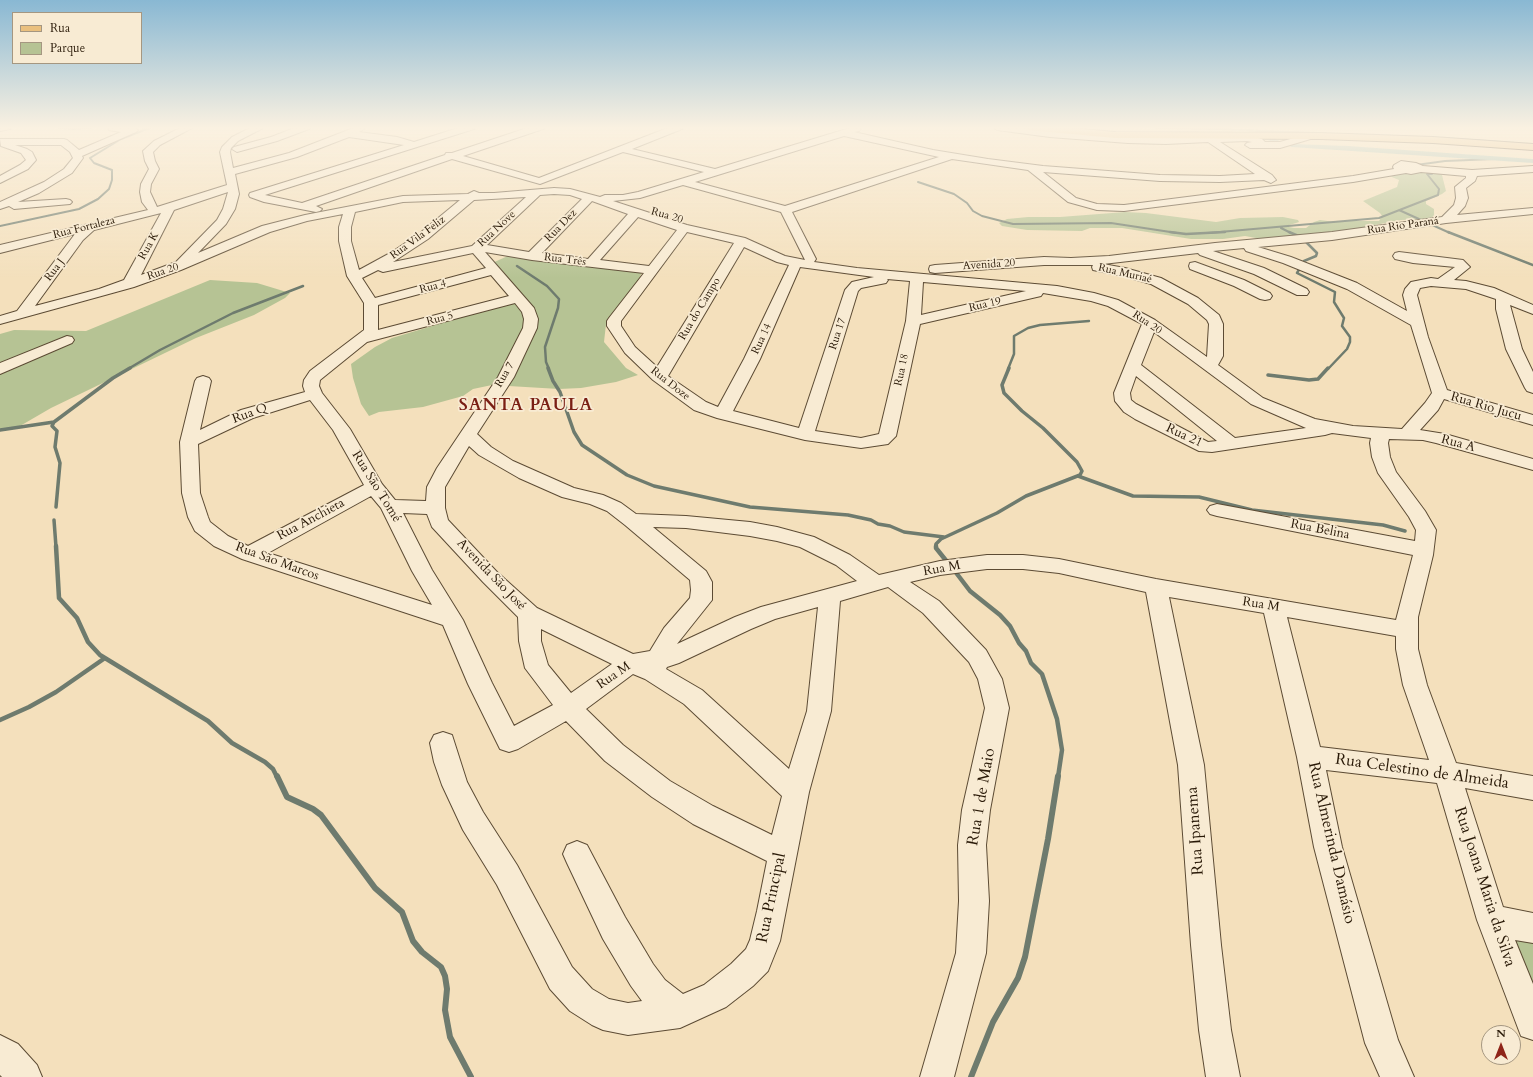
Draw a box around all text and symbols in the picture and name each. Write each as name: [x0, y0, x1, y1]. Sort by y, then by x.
legend: [12, 12, 142, 64]
text: Rua: [50, 20, 70, 36]
text: Parque: [50, 40, 85, 56]
street label: Rua 20: [649, 205, 685, 227]
street label: Rua Dez: [542, 207, 580, 245]
street label: Rua Nove: [475, 208, 519, 250]
street label: Rua Fortaleza: [52, 214, 116, 242]
street label: Rua Vila Feliz: [388, 214, 448, 262]
street label: Rua Rio Paraná: [1366, 214, 1440, 238]
street label: Rua K: [136, 230, 162, 262]
street label: Rua Três: [543, 251, 587, 269]
street label: Rua J: [42, 256, 68, 284]
street label: Avenida 20: [962, 257, 1016, 273]
street label: Rua 20: [145, 260, 181, 284]
street label: Rua Muriaé: [1097, 261, 1153, 287]
street label: Rua do Campo: [676, 275, 724, 343]
street label: Rua 4: [418, 277, 448, 297]
street label: Rua 19: [968, 295, 1002, 315]
street label: Rua 20: [1130, 308, 1164, 338]
street label: Rua 5: [425, 309, 455, 329]
street label: Rua 17: [827, 316, 849, 352]
street label: Rua 14: [749, 321, 775, 357]
street label: Rua 18: [892, 353, 912, 387]
street label: Rua 7: [493, 360, 517, 390]
street label: Rua Doze: [648, 365, 692, 403]
street label: Rua Rio Jucu: [1449, 389, 1523, 425]
district label: SANTA PAULA: [459, 396, 593, 416]
street label: Rua Q: [230, 400, 270, 428]
street label: Rua 21: [1163, 421, 1205, 451]
street label: Rua A: [1439, 432, 1477, 456]
street label: Rua São Tomé: [348, 448, 404, 526]
street label: Rua Anchieta: [275, 496, 347, 544]
street label: Rua Belina: [1289, 517, 1351, 543]
street label: Avenida São José: [453, 536, 529, 614]
street label: Rua São Marcos: [233, 540, 321, 584]
street label: Rua M: [922, 558, 962, 580]
street label: Rua M: [1241, 594, 1281, 616]
street label: Rua M: [594, 659, 634, 693]
street label: Rua 1 de Maio: [964, 747, 1000, 847]
street label: Rua Celestino de Almeida: [1334, 750, 1510, 794]
street label: Rua Almerinda Damásio: [1303, 760, 1359, 926]
street label: Rua Ipanema: [1183, 786, 1209, 876]
street label: Rua Joana Maria da Silva: [1449, 805, 1519, 969]
street label: Rua Principal: [753, 851, 791, 945]
north arrow: [1481, 1025, 1521, 1065]
text: N: [1496, 1026, 1506, 1041]

